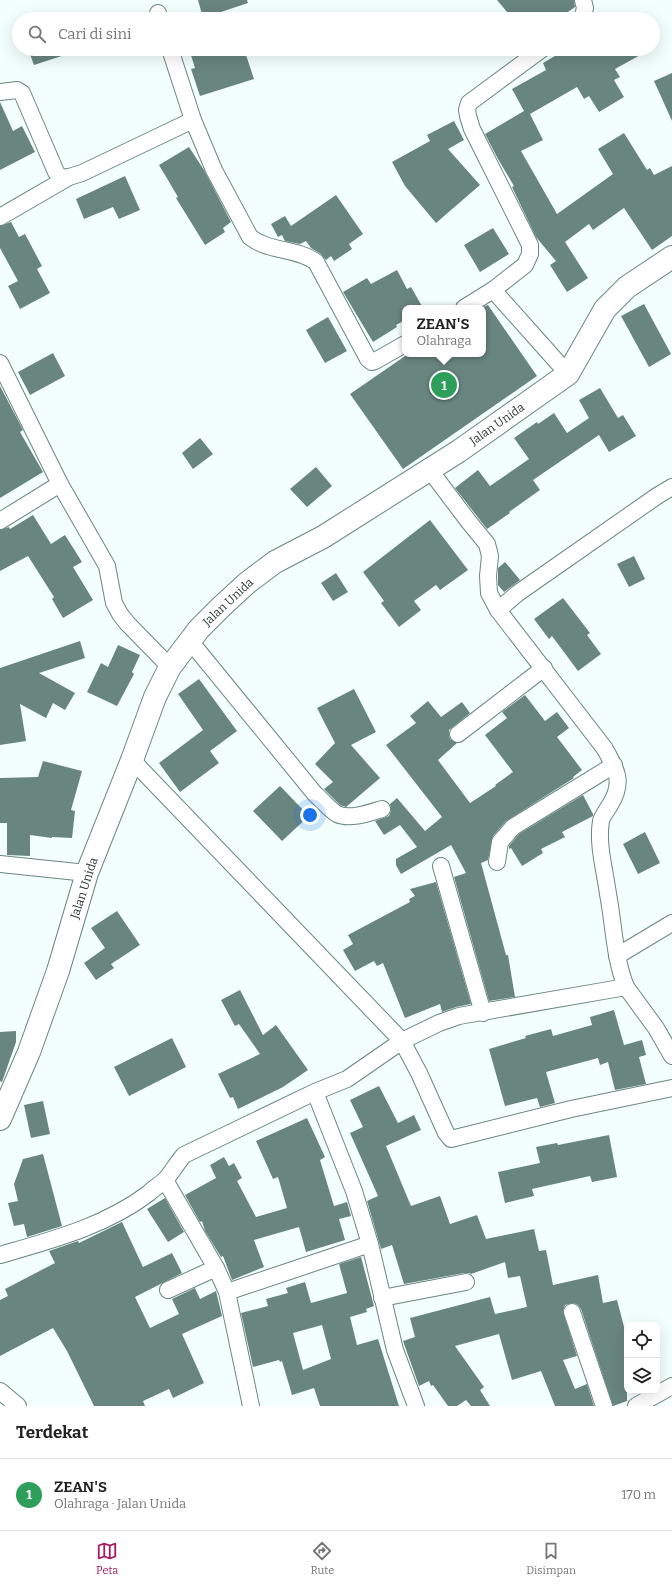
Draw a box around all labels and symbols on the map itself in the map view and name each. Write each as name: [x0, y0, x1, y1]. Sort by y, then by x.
pin: 1: [431, 370, 457, 400]
street label: Jalan Unida: [466, 400, 528, 449]
street label: Jalan Unida: [199, 575, 256, 630]
your location: [300, 805, 320, 825]
street label: Jalan Unida: [67, 855, 101, 921]

